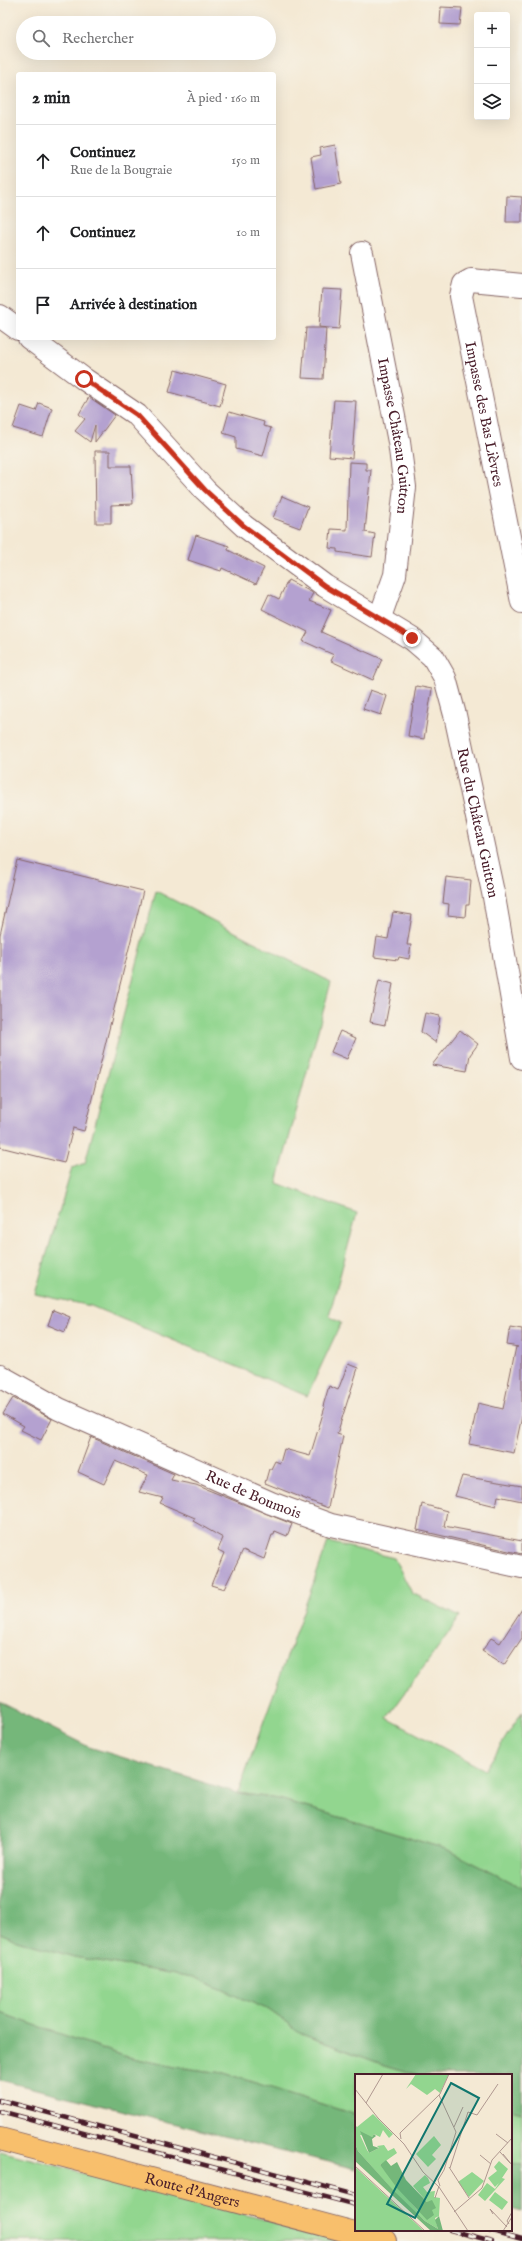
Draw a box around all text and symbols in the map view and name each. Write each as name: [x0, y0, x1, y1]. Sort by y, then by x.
map controls: [474, 12, 510, 120]
button: +: [474, 12, 510, 48]
search box: [16, 16, 276, 60]
icon: search: [30, 27, 52, 49]
text: Rechercher: [62, 29, 134, 48]
button: −: [474, 48, 510, 84]
button: layers: [474, 84, 510, 120]
text: 2 min: [32, 88, 70, 109]
text: À pied · 160 m: [187, 90, 260, 107]
text: Continuez: [70, 143, 135, 162]
icon: ahead: [32, 150, 54, 172]
text: 150 m: [231, 152, 260, 169]
text: Rue de la Bougraie: [70, 162, 172, 179]
icon: ahead: [32, 222, 54, 244]
text: Continuez: [70, 223, 135, 242]
text: 10 m: [236, 224, 260, 241]
icon: arrive: [32, 294, 54, 316]
text: Arrivée à destination: [70, 295, 197, 314]
street label: Impasse des Bas Lièvres: [461, 340, 508, 488]
street label: Impasse Château Guitton: [373, 356, 415, 515]
route start: [75, 370, 93, 388]
route end: [403, 629, 421, 647]
street label: Rue du Château Guitton: [453, 746, 503, 900]
street label: Rue de Boumois: [203, 1466, 304, 1523]
inset map: [355, 2074, 512, 2231]
street label: Route d'Angers: [143, 2168, 242, 2212]

